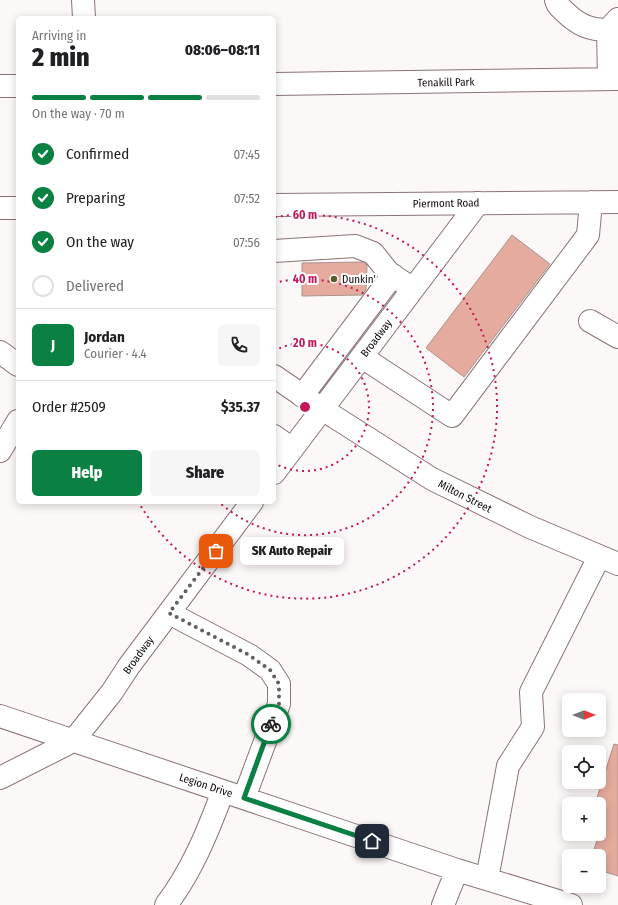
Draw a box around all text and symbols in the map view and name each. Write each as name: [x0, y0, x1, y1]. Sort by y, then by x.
text: Arriving in: [32, 28, 86, 43]
text: 08:06–08:11: [185, 41, 260, 59]
text: 2 min: [32, 42, 90, 73]
street label: Tenakill Park: [417, 75, 475, 89]
text: On the way · 70 m: [32, 106, 125, 121]
icon: check: [32, 143, 54, 165]
text: Confirmed: [66, 145, 129, 163]
text: 07:45: [233, 147, 260, 162]
icon: check: [32, 187, 54, 209]
text: Preparing: [66, 189, 125, 207]
text: 07:52: [234, 191, 260, 206]
street label: Piermont Road: [412, 196, 480, 211]
text: 60 m: [293, 208, 317, 222]
icon: check: [32, 231, 54, 253]
text: On the way: [66, 233, 134, 251]
text: 07:56: [233, 235, 260, 250]
text: 40 m: [293, 272, 317, 286]
place label: Dunkin': [342, 273, 376, 286]
marker: Dunkin': [329, 274, 339, 284]
text: Delivered: [66, 277, 124, 295]
street label: Broadway: [358, 317, 395, 360]
button: phone: [218, 324, 260, 366]
text: Jordan: [84, 328, 125, 346]
text: J: [51, 336, 55, 354]
text: 20 m: [292, 336, 317, 350]
text: Courier · 4.4: [84, 346, 147, 361]
text: Order #2509: [32, 398, 106, 416]
text: $35.37: [221, 398, 260, 416]
centre of rings: [298, 400, 312, 414]
button: Help: [32, 450, 142, 496]
button: Share: [150, 450, 260, 496]
street label: Milton Street: [436, 477, 494, 516]
pin: [199, 534, 233, 568]
callout: SK Auto Repair: [240, 537, 344, 565]
icon: bag: [205, 540, 227, 562]
text: SK Auto Repair: [252, 543, 332, 558]
street label: Broadway: [120, 634, 157, 677]
north arrow: [562, 693, 606, 737]
map controls: [562, 693, 606, 893]
courier: [251, 704, 291, 744]
icon: bike: [260, 713, 282, 735]
button: locate: [562, 745, 606, 789]
street label: Legion Drive: [177, 771, 234, 800]
button: +: [562, 797, 606, 841]
pin: [355, 824, 389, 858]
icon: home: [361, 830, 383, 852]
button: −: [562, 849, 606, 893]

